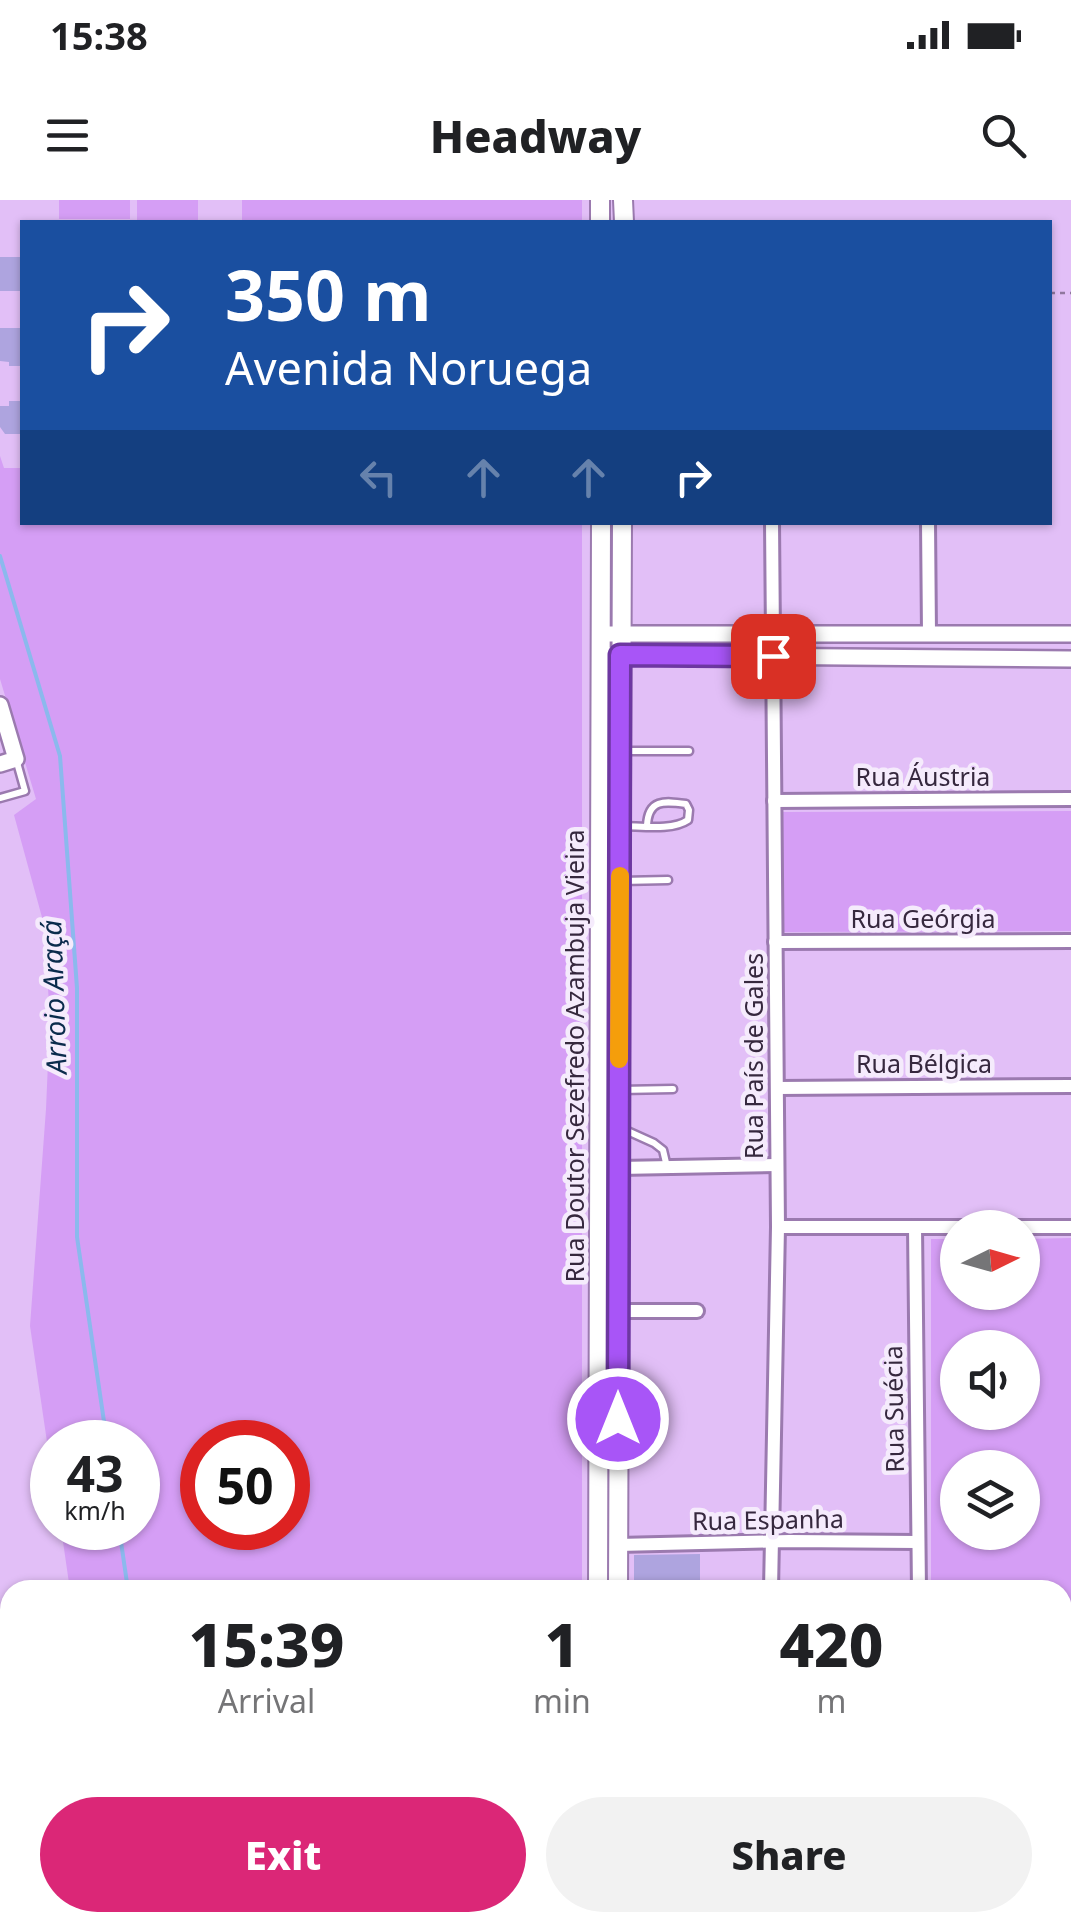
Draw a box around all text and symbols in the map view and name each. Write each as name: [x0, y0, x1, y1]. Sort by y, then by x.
text: 15:38: [50, 9, 148, 61]
text: Headway: [430, 105, 641, 166]
icon: menu: [40, 108, 95, 163]
icon: search: [976, 108, 1031, 163]
text: 350 m: [225, 246, 432, 342]
icon: right: [60, 260, 190, 390]
text: Avenida Noruega: [225, 337, 592, 398]
icon: left: [351, 450, 406, 505]
icon: ahead: [456, 450, 511, 505]
icon: ahead: [561, 450, 616, 505]
icon: right: [666, 450, 721, 505]
pin: [731, 614, 816, 699]
icon: arrive: [746, 629, 801, 684]
street label: Rua Áustria: [856, 759, 990, 793]
street label: Rua Doutor Sezefredo Azambuja Vieira: [557, 829, 591, 1283]
street label: Rua Geórgia: [851, 901, 995, 935]
water label: Arroio Araçá: [31, 919, 75, 1077]
street label: Rua País de Gales: [736, 953, 770, 1159]
street label: Rua Bélgica: [856, 1046, 992, 1080]
north arrow: [940, 1210, 1040, 1310]
map controls: [940, 1210, 1040, 1550]
button: sound: [940, 1330, 1040, 1430]
street label: Rua Suécia: [875, 1345, 911, 1473]
position arrow: [566, 1367, 670, 1471]
speed limit sign: 50: [180, 1420, 310, 1550]
text: 43: [66, 1439, 124, 1507]
button: layers: [940, 1450, 1040, 1550]
text: km/h: [64, 1493, 126, 1527]
street label: Rua Espanha: [692, 1501, 844, 1537]
text: 15:39: [189, 1603, 344, 1685]
text: 1: [545, 1603, 579, 1685]
text: 420: [779, 1603, 883, 1685]
text: Arrival: [218, 1679, 315, 1722]
text: min: [533, 1679, 591, 1722]
text: m: [816, 1679, 846, 1722]
button: Exit: [40, 1797, 526, 1912]
button: Share: [546, 1797, 1032, 1912]

